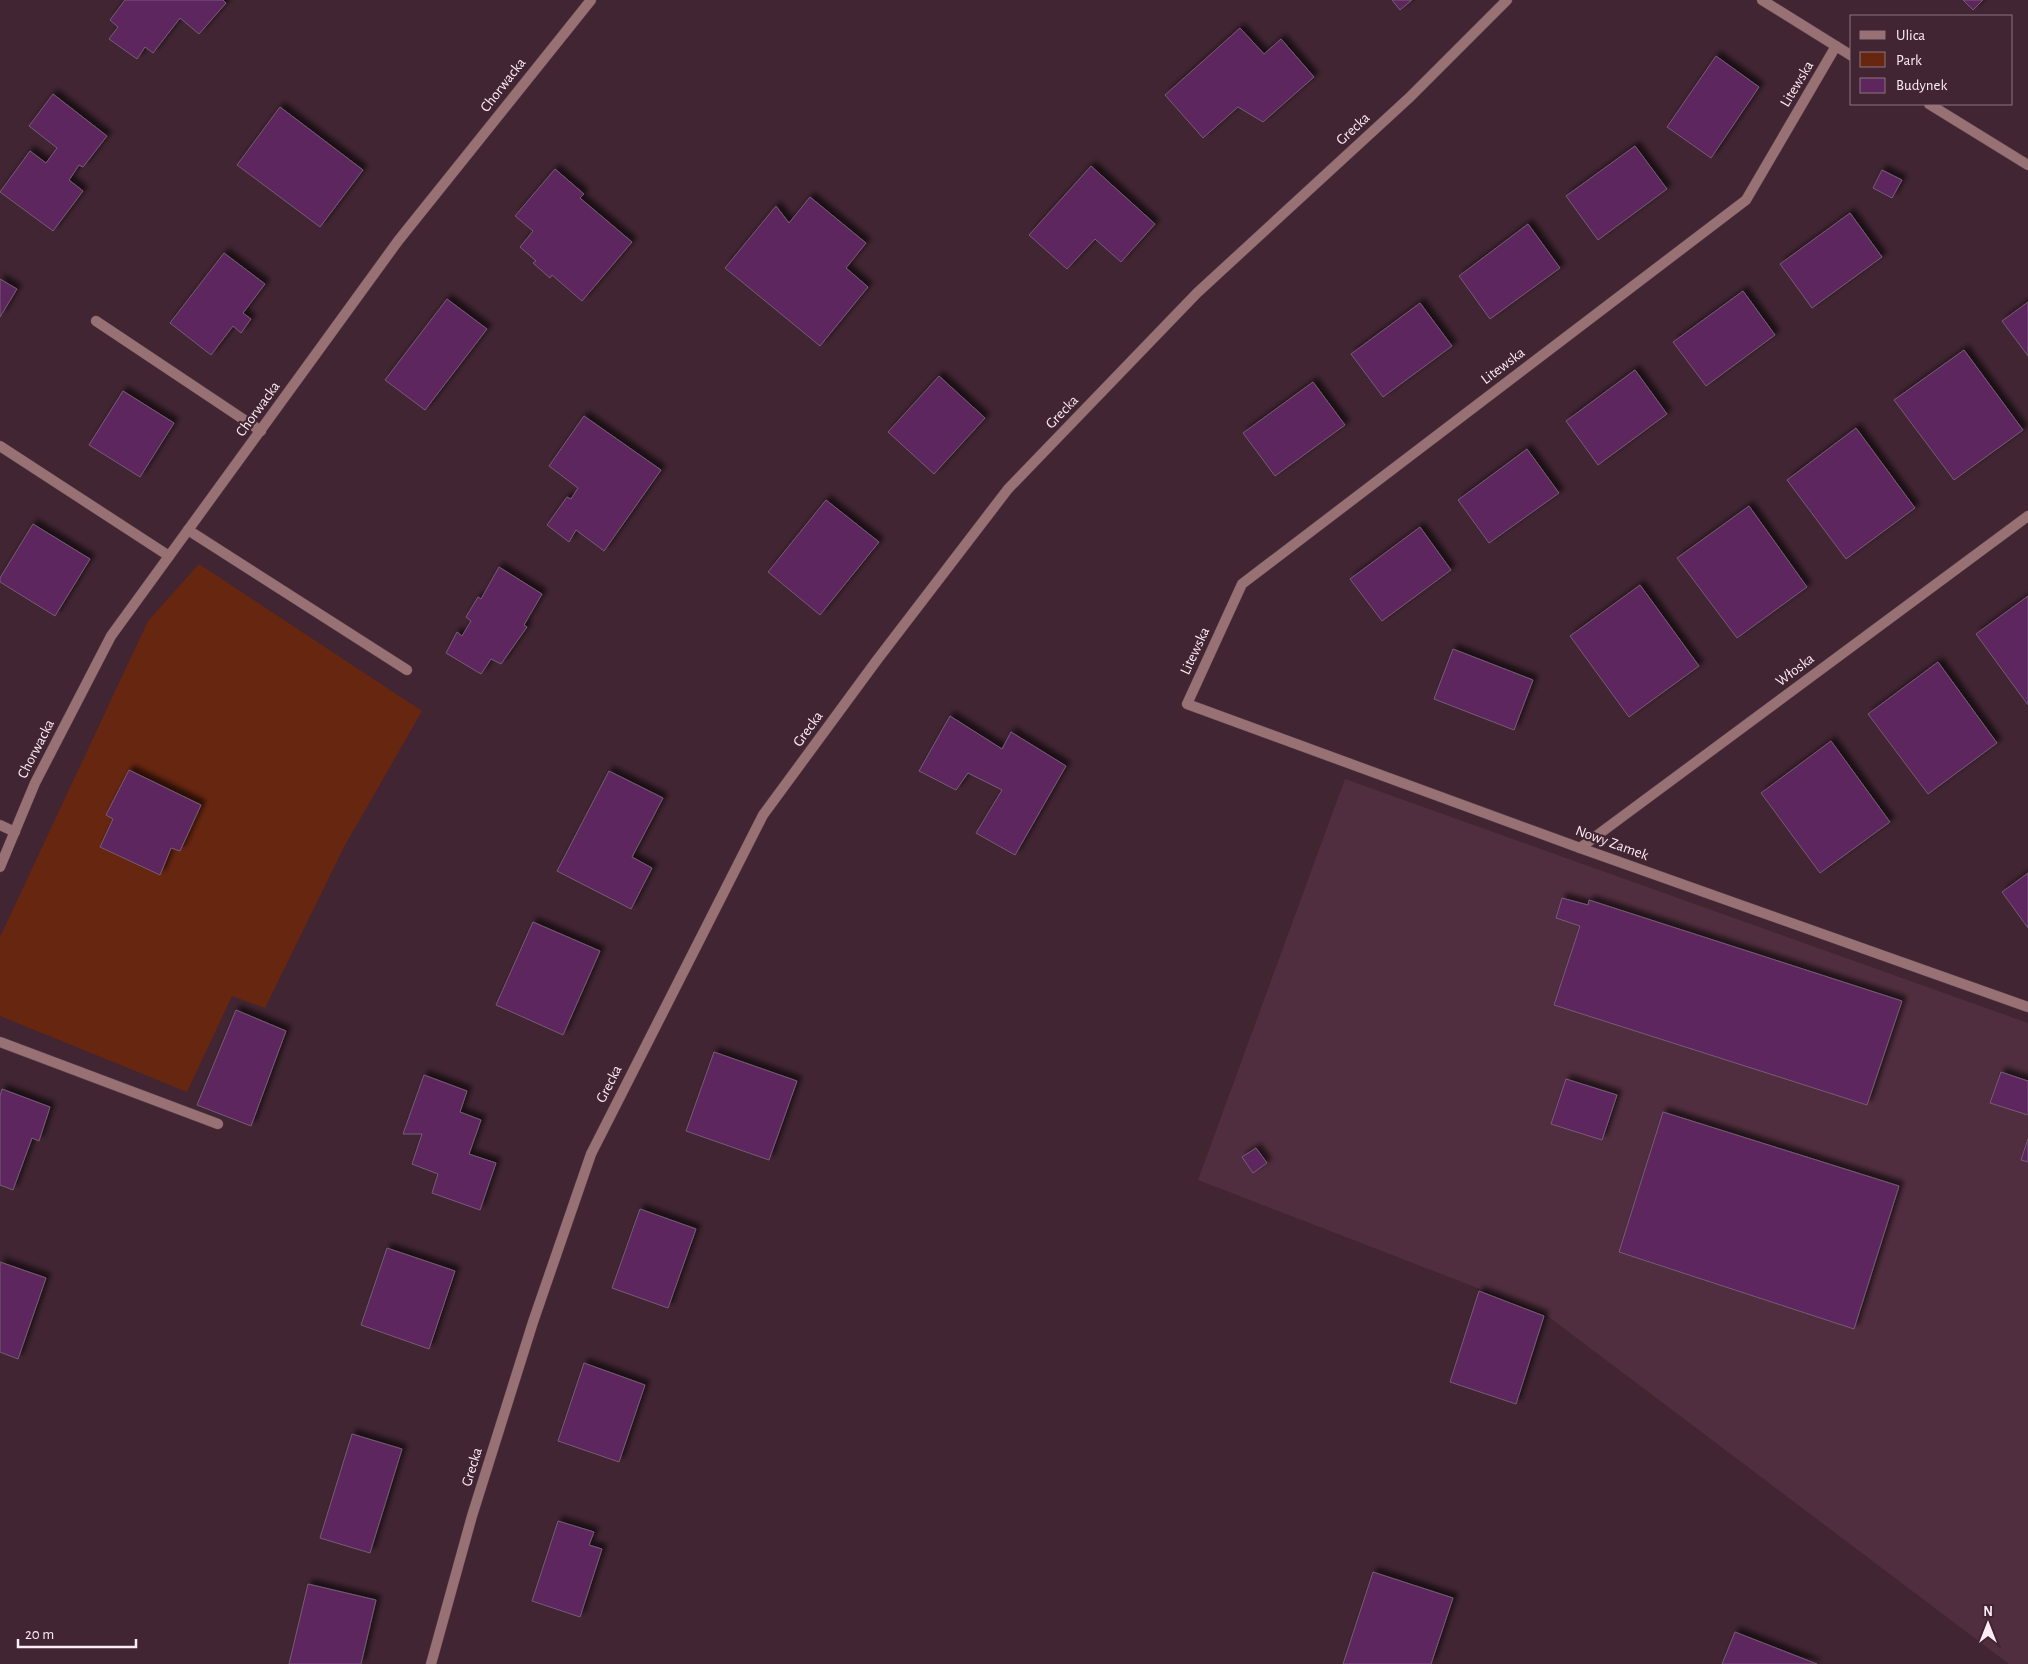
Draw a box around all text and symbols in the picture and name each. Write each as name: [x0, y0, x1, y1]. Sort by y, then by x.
legend: [1850, 15, 2013, 105]
text: Ulica: [1896, 28, 1925, 43]
text: Park: [1896, 53, 1922, 68]
street label: Chorwacka: [477, 55, 529, 115]
street label: Litewska: [1778, 58, 1816, 110]
text: Budynek: [1896, 78, 1948, 93]
street label: Grecka: [1333, 110, 1373, 148]
street label: Litewska: [1478, 345, 1528, 387]
street label: Chorwacka: [233, 379, 283, 439]
street label: Grecka: [1043, 392, 1081, 431]
street label: Litewska: [1178, 625, 1212, 677]
street label: Włoska: [1773, 651, 1817, 689]
street label: Grecka: [790, 708, 826, 749]
street label: Chorwacka: [15, 717, 57, 781]
street label: Nowy Zamek: [1573, 823, 1651, 863]
street label: Grecka: [593, 1063, 625, 1105]
street label: Grecka: [459, 1446, 485, 1488]
north arrow: [1963, 1599, 2013, 1649]
text: N: [1983, 1605, 1993, 1619]
scale bar: [18, 1616, 135, 1648]
text: 20 m: [25, 1627, 54, 1642]

